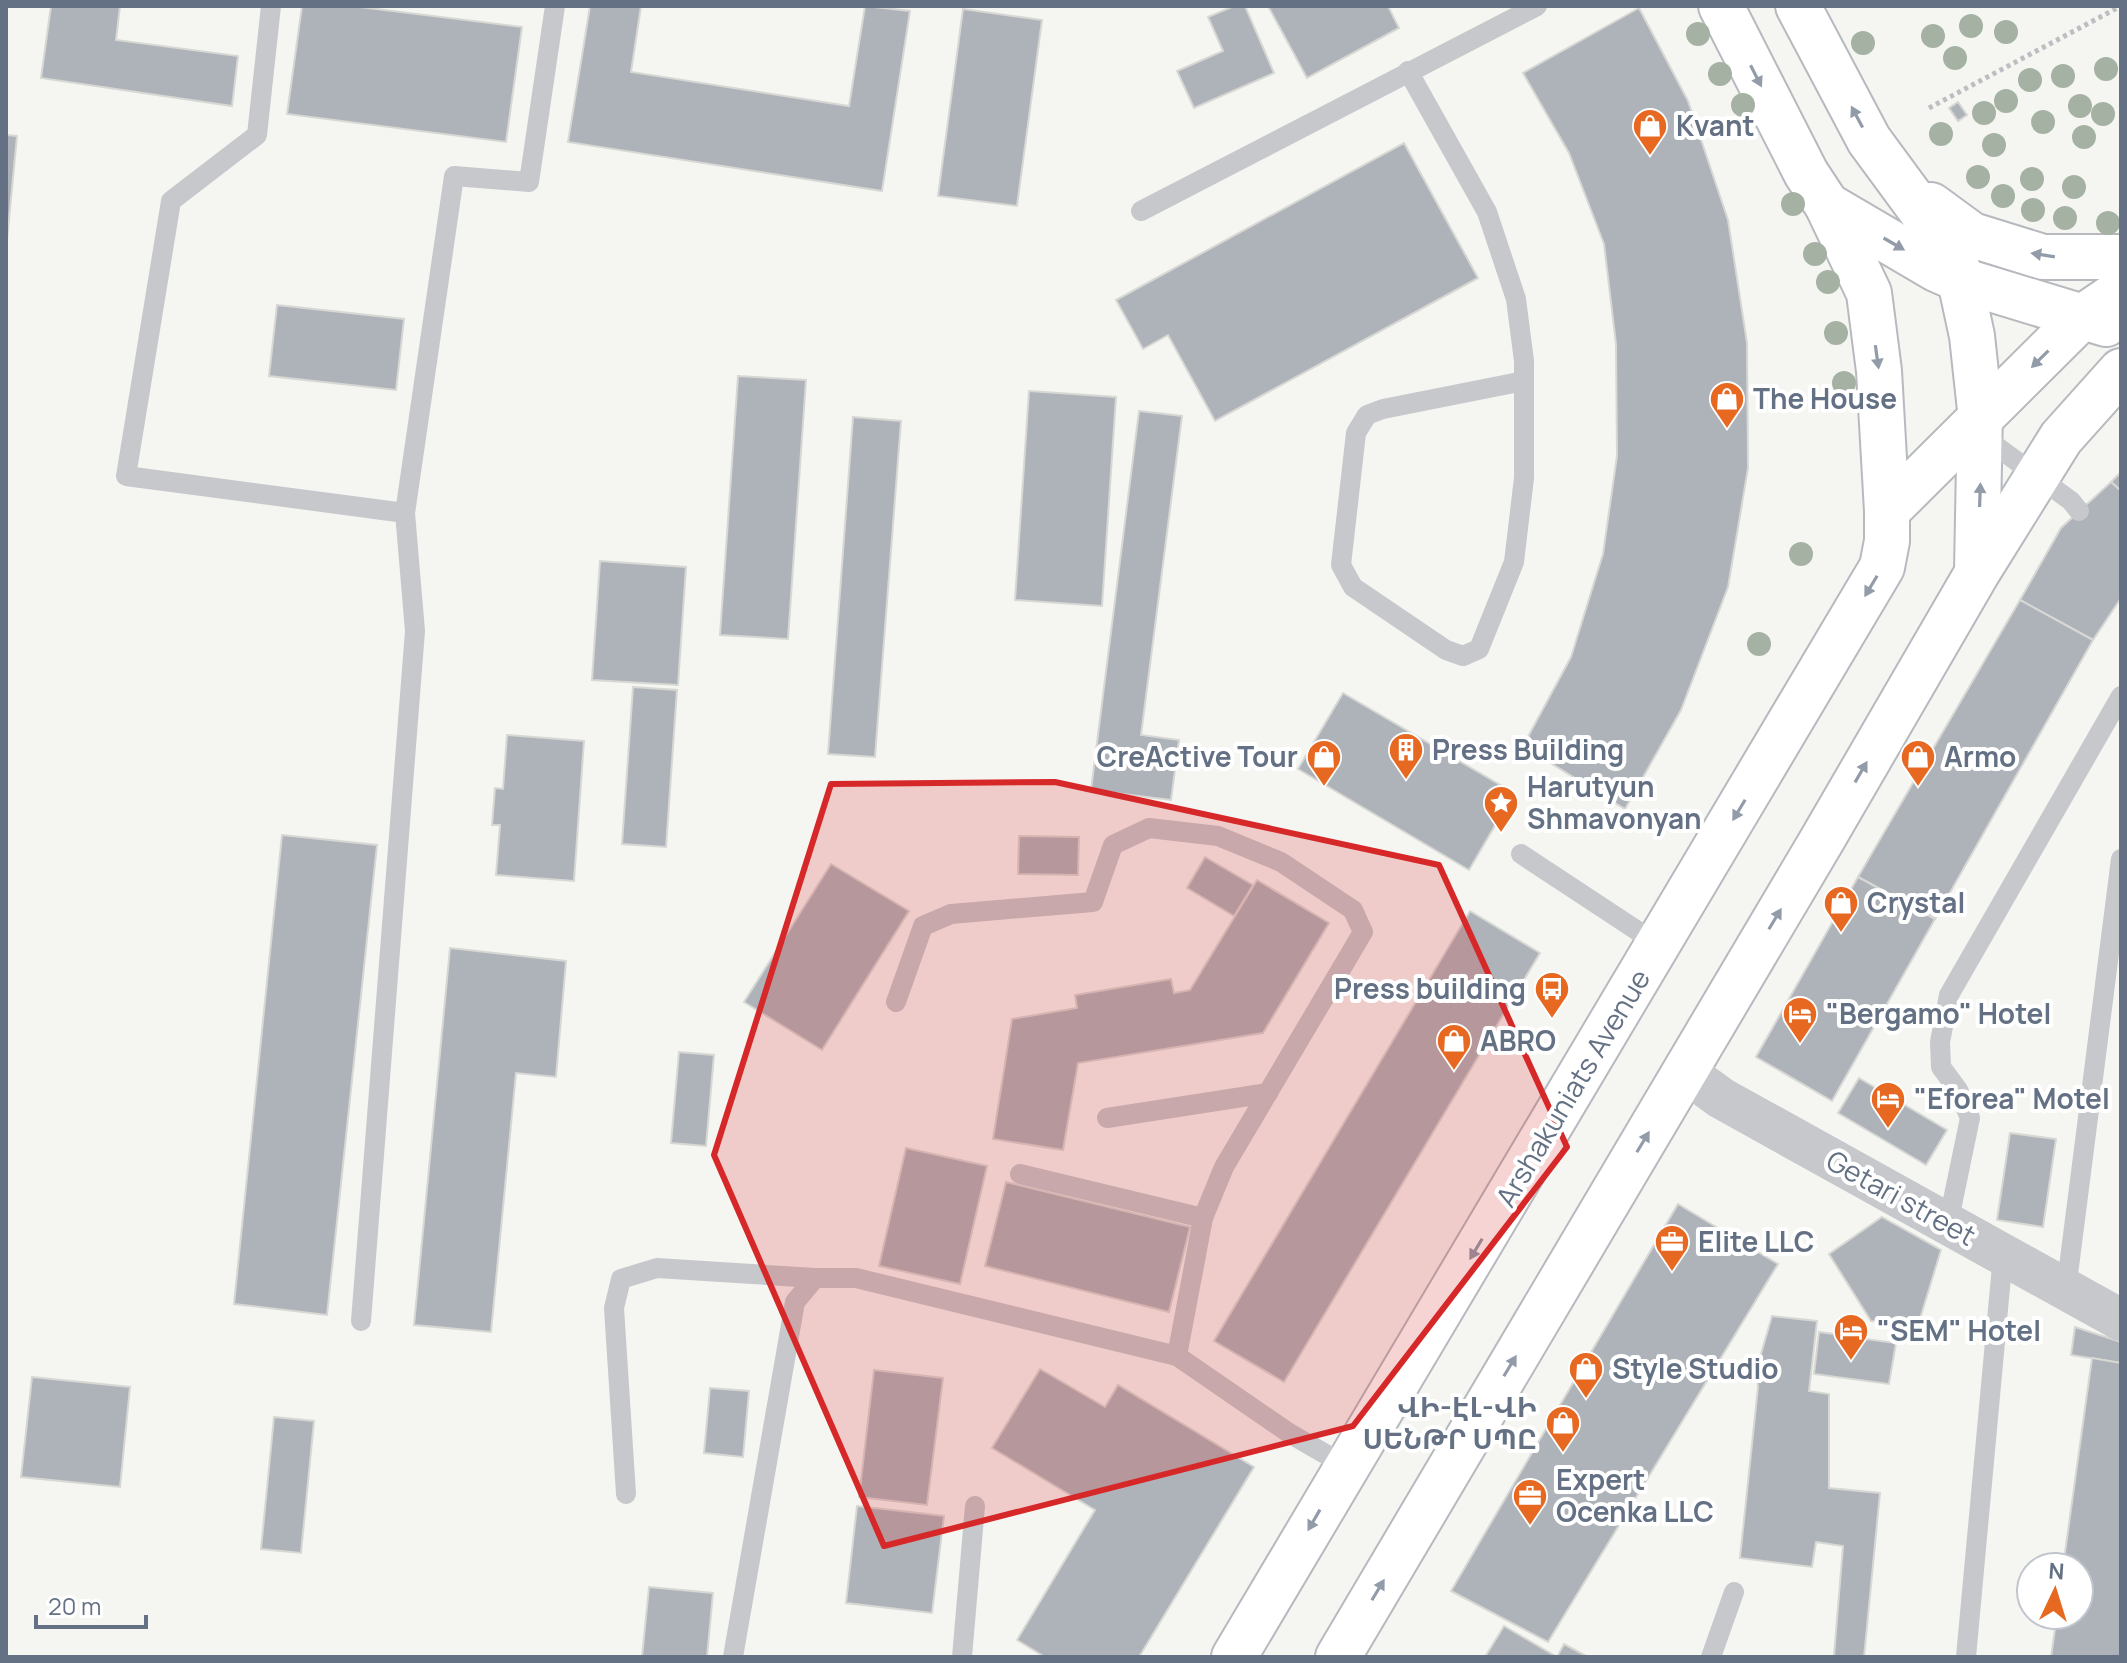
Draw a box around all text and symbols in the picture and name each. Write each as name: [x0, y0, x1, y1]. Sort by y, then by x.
one-way arrow: [1750, 64, 1763, 87]
place label: Kvant: [1676, 106, 1755, 144]
one-way arrow: [1850, 106, 1864, 128]
shop icon: Kvant: [1631, 107, 1669, 157]
one-way arrow: [1883, 237, 1905, 251]
one-way arrow: [2031, 248, 2056, 261]
one-way arrow: [1871, 345, 1884, 370]
one-way arrow: [2031, 349, 2050, 367]
place label: The House: [1753, 379, 1897, 417]
shop icon: The House: [1708, 380, 1746, 430]
one-way arrow: [1973, 482, 1986, 507]
one-way arrow: [1864, 575, 1878, 597]
place label: Press Building: [1432, 730, 1624, 768]
building icon: Press Building: [1387, 731, 1425, 781]
place label: CreActive Tour: [1097, 737, 1298, 775]
place label: Armo: [1944, 737, 2016, 775]
shop icon: CreActive Tour: [1305, 738, 1343, 788]
shop icon: Armo: [1899, 738, 1937, 788]
one-way arrow: [1854, 761, 1868, 783]
place label: Harutyun Shmavonyan: [1527, 767, 1702, 837]
place icon: Harutyun Shmavonyan: [1482, 784, 1520, 834]
one-way arrow: [1732, 799, 1746, 821]
place label: Crystal: [1867, 883, 1965, 921]
shop icon: Crystal: [1822, 884, 1860, 934]
one-way arrow: [1768, 908, 1782, 930]
street label: Arshakuniats Avenue: [1486, 962, 1658, 1213]
place label: Press building: [1334, 969, 1526, 1007]
bus stop icon: Press building: [1533, 970, 1571, 1020]
place label: "Bergamo" Hotel: [1826, 994, 2051, 1032]
hotel icon: "Bergamo" Hotel: [1781, 995, 1819, 1045]
place label: ABRO: [1480, 1021, 1556, 1059]
shop icon: ABRO: [1435, 1022, 1473, 1072]
place label: "Eforea" Motel: [1914, 1079, 2110, 1117]
hotel icon: "Eforea" Motel: [1869, 1080, 1907, 1130]
one-way arrow: [1635, 1131, 1649, 1153]
street label: Getari street: [1820, 1141, 1983, 1254]
place label: Elite LLC: [1698, 1222, 1814, 1260]
office icon: Elite LLC: [1653, 1223, 1691, 1273]
one-way arrow: [1469, 1238, 1483, 1260]
place label: "SEM" Hotel: [1877, 1311, 2041, 1349]
hotel icon: "SEM" Hotel: [1832, 1312, 1870, 1362]
place label: Style Studio: [1612, 1349, 1779, 1387]
shop icon: Style Studio: [1567, 1350, 1605, 1400]
one-way arrow: [1503, 1355, 1517, 1377]
place label: ՎԻ-ԷԼ-ՎԻ ՍԵՆԹՐ ՍՊԸ: [1363, 1387, 1537, 1457]
shop icon: ՎԻ-ԷԼ-ՎԻ ՍԵՆԹՐ ՍՊԸ: [1544, 1404, 1582, 1454]
place label: Expert Ocenka LLC: [1556, 1460, 1714, 1530]
office icon: Expert Ocenka LLC: [1511, 1477, 1549, 1527]
one-way arrow: [1307, 1509, 1321, 1531]
north arrow: [2015, 1551, 2095, 1631]
text: N: [2047, 1556, 2065, 1587]
scale bar: [36, 1579, 146, 1629]
one-way arrow: [1371, 1579, 1385, 1601]
text: 20 m: [48, 1589, 101, 1622]

